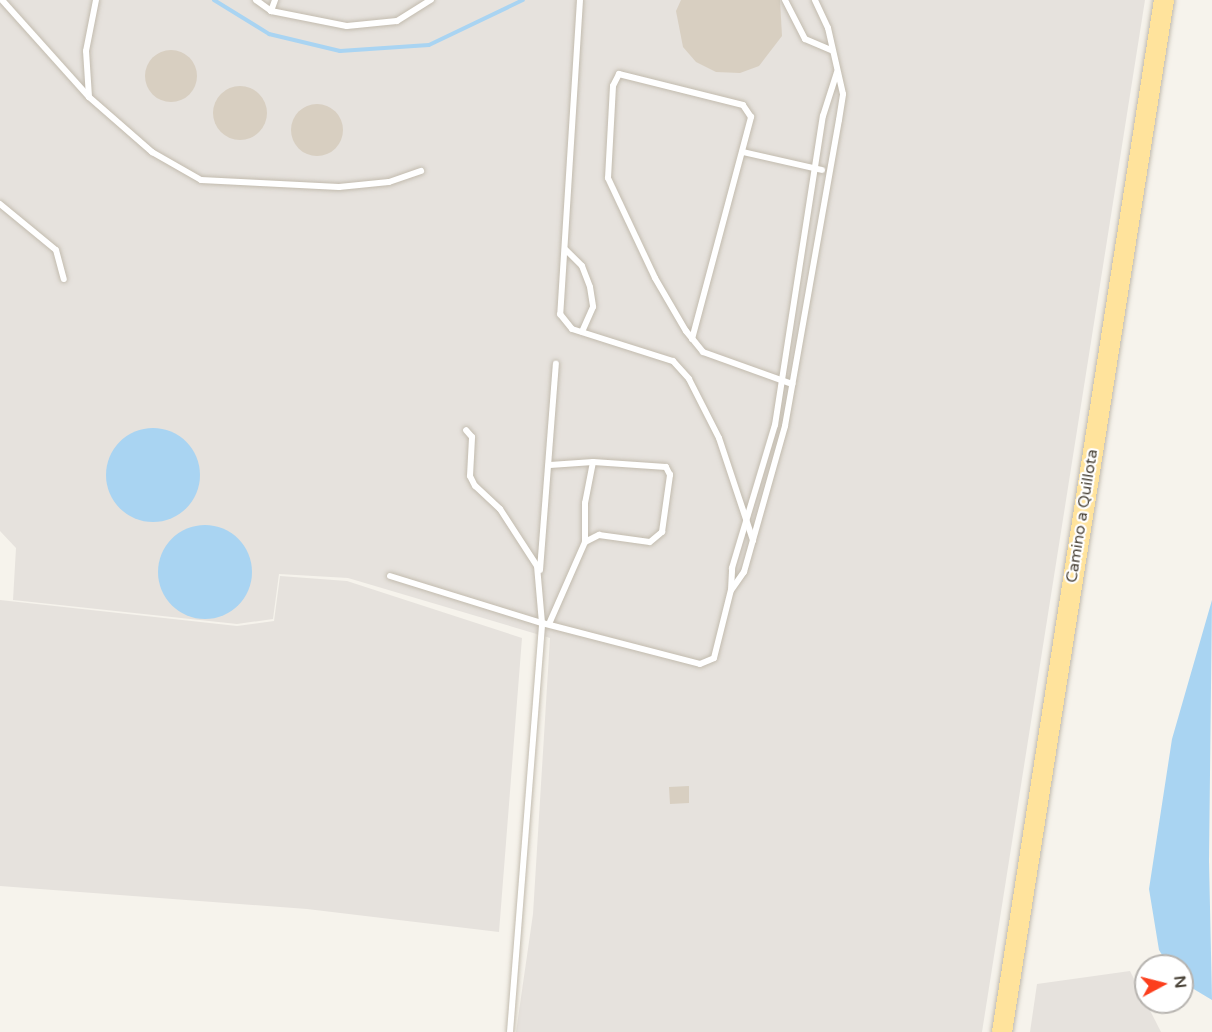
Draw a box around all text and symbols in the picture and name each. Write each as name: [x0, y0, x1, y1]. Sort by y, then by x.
street label: Camino a Quillota: [1062, 448, 1102, 584]
north arrow: [1134, 954, 1194, 1014]
text: N: [1169, 974, 1191, 990]

